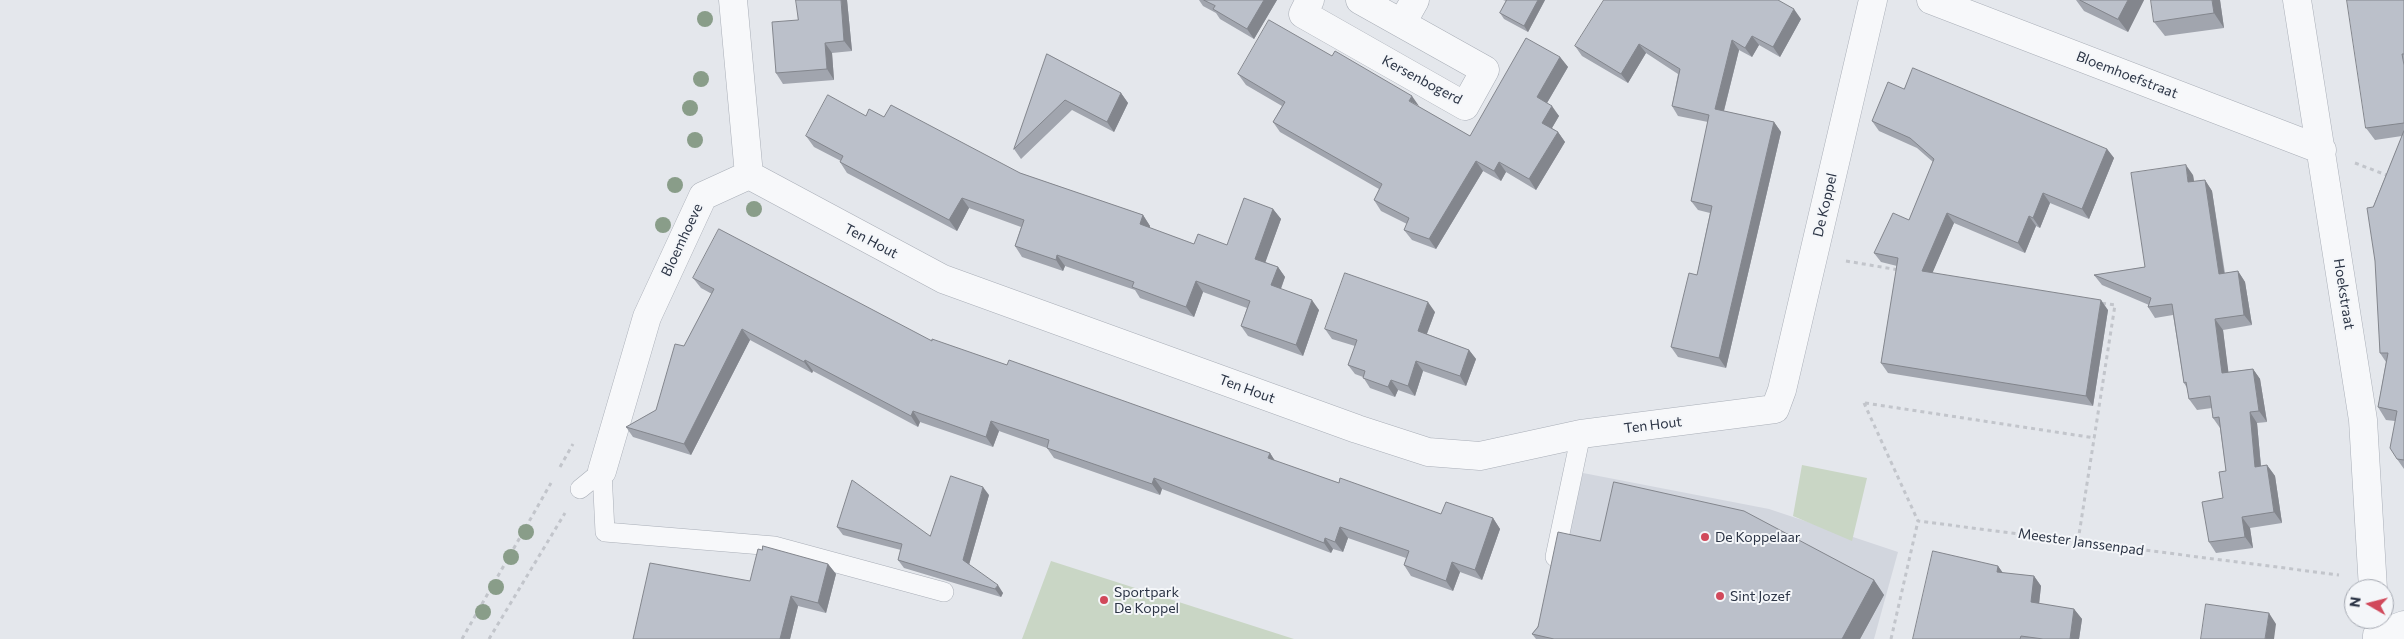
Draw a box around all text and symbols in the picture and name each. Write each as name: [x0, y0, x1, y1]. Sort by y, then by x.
street label: Bloemhoefstraat: [2074, 48, 2180, 102]
street label: Kersenbogerd: [1379, 52, 1465, 108]
street label: De Koppel: [1809, 171, 1841, 239]
street label: Bloemhoeve: [658, 201, 706, 279]
street label: Ten Hout: [841, 220, 901, 262]
street label: Hoekstraat: [2330, 257, 2358, 331]
street label: Ten Hout: [1217, 371, 1277, 407]
street label: Ten Hout: [1623, 413, 1683, 437]
street label: Meester Janssenpad: [2017, 525, 2145, 559]
place label: De Koppelaar: [1715, 529, 1800, 545]
marker: De Koppelaar: [1699, 531, 1711, 543]
north arrow: [2344, 579, 2394, 629]
place label: Sportpark De Koppel: [1114, 584, 1179, 616]
place label: Sint Jozef: [1730, 588, 1790, 604]
marker: Sint Jozef: [1714, 590, 1726, 602]
marker: Sportpark De Koppel: [1098, 594, 1110, 606]
text: N: [2345, 596, 2364, 608]

